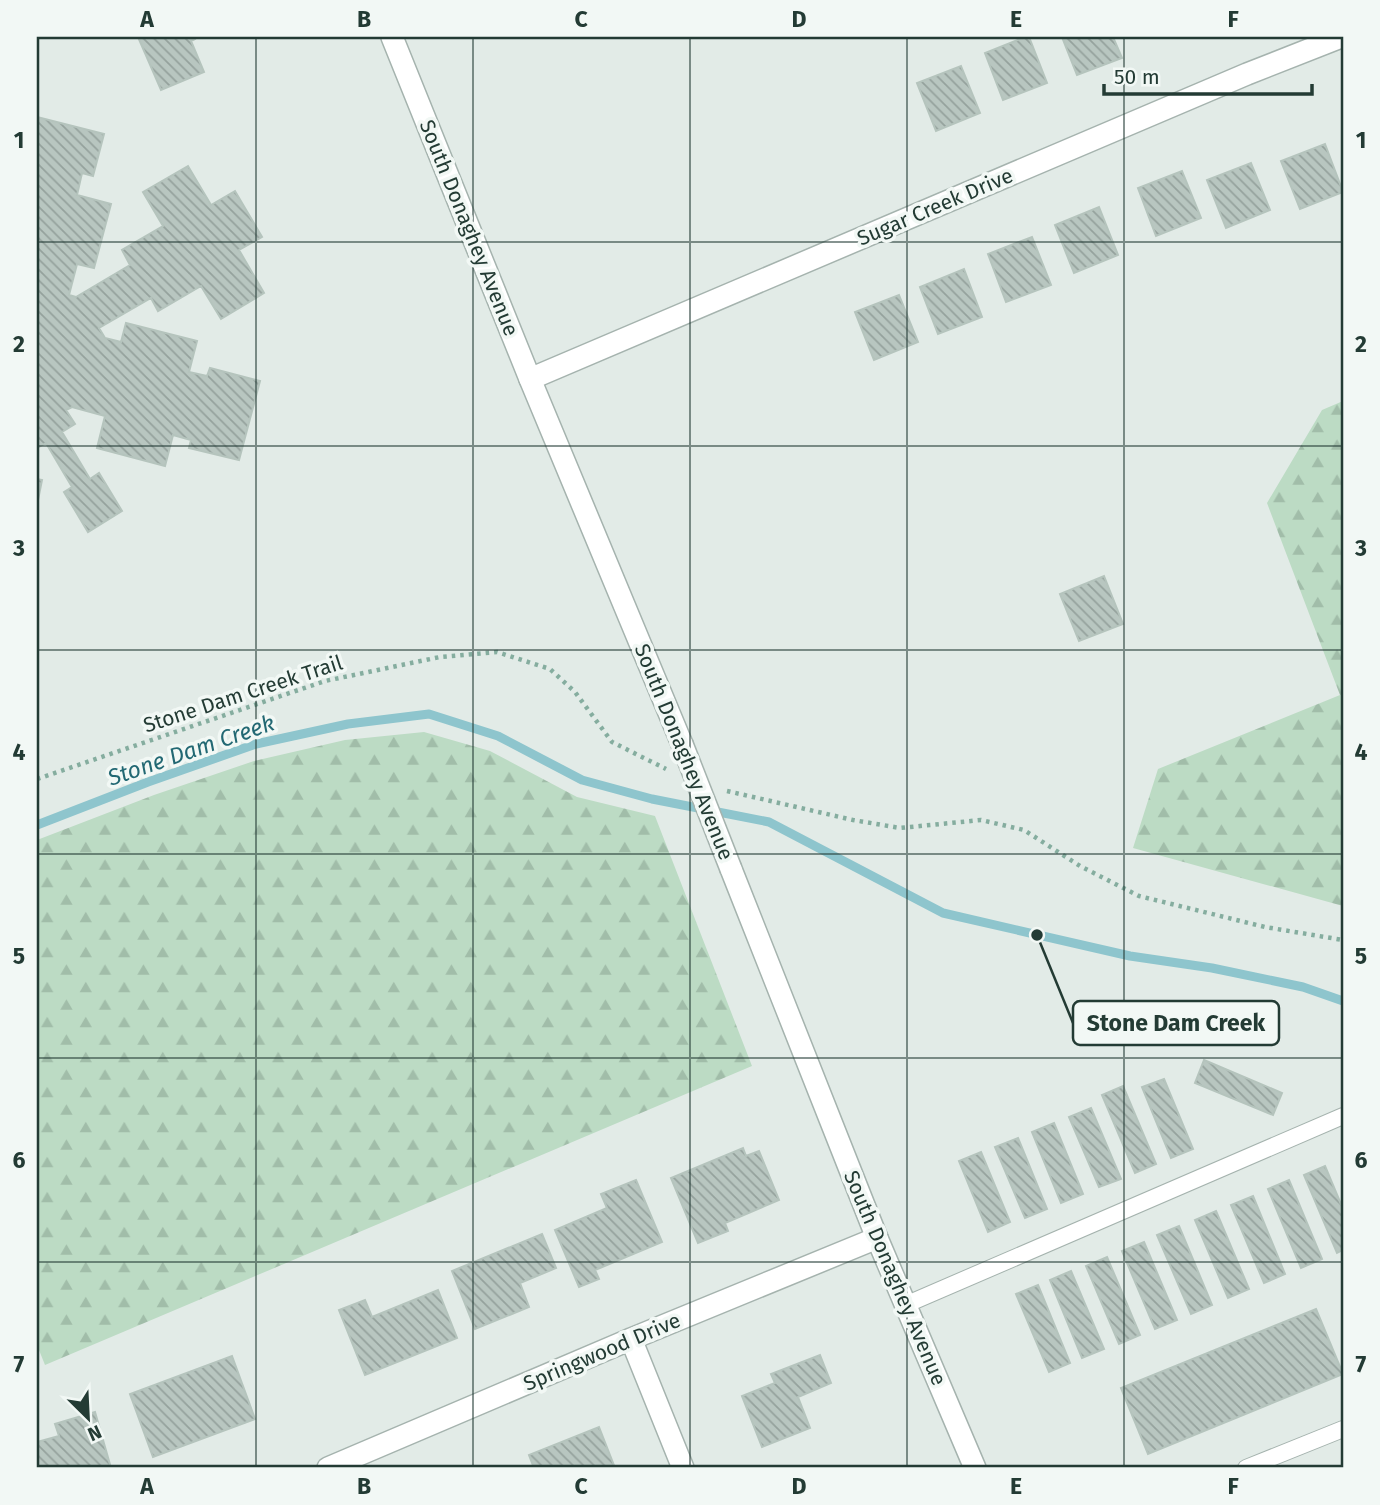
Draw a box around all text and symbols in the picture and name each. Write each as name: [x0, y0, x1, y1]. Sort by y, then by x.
text: A: [139, 5, 154, 33]
text: B: [357, 5, 371, 33]
text: C: [574, 5, 588, 33]
text: D: [792, 5, 807, 33]
text: E: [1010, 5, 1022, 33]
text: F: [1227, 5, 1239, 33]
scale bar: [1104, 52, 1312, 96]
text: 50 m: [1114, 64, 1160, 90]
street label: South Donaghey Avenue: [414, 116, 524, 340]
text: 1: [14, 126, 24, 154]
text: 1: [1356, 126, 1366, 154]
street label: Sugar Creek Drive: [853, 162, 1017, 252]
text: 2: [13, 330, 25, 358]
text: 2: [1355, 330, 1367, 358]
text: 3: [12, 534, 25, 562]
text: 3: [1354, 534, 1367, 562]
street label: South Donaghey Avenue: [629, 640, 739, 864]
street label: Stone Dam Creek Trail: [140, 650, 346, 738]
water label: Stone Dam Creek: [103, 708, 278, 792]
text: 4: [13, 738, 26, 766]
text: 4: [1355, 738, 1368, 766]
text: 5: [13, 942, 25, 970]
text: 5: [1355, 942, 1367, 970]
callout: Stone Dam Creek: [1073, 1001, 1279, 1045]
text: Stone Dam Creek: [1087, 1009, 1265, 1037]
text: 6: [13, 1146, 26, 1174]
text: 6: [1355, 1146, 1368, 1174]
street label: South Donaghey Avenue: [838, 1167, 952, 1389]
street label: Springwood Drive: [520, 1307, 684, 1397]
text: 7: [14, 1350, 25, 1378]
text: 7: [1356, 1350, 1367, 1378]
north arrow: [52, 1382, 122, 1452]
text: N: [84, 1420, 105, 1446]
text: A: [139, 1472, 154, 1500]
text: B: [357, 1472, 371, 1500]
text: C: [574, 1472, 588, 1500]
text: D: [792, 1472, 807, 1500]
text: E: [1010, 1472, 1022, 1500]
text: F: [1227, 1472, 1239, 1500]

